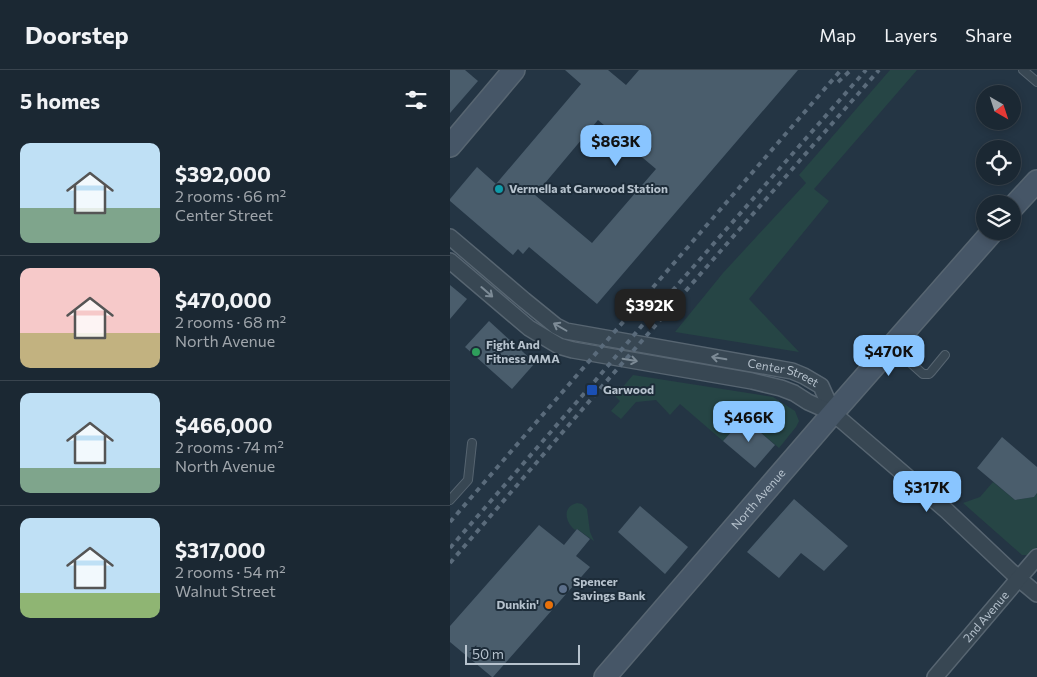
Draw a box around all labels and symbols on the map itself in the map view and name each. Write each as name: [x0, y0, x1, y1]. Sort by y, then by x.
north arrow: [976, 85, 1021, 130]
pin: $863K: [581, 124, 651, 167]
place label: Vermella at Garwood Station: [509, 181, 668, 195]
marker: Vermella at Garwood Station: [493, 183, 505, 195]
one-way arrow: [480, 287, 493, 298]
pin: $392K: [615, 288, 685, 331]
one-way arrow: [553, 322, 567, 332]
pin: $470K: [854, 334, 924, 377]
place label: Fight And Fitness MMA: [486, 337, 560, 365]
marker: Fight And Fitness MMA: [470, 346, 482, 358]
one-way arrow: [711, 352, 727, 362]
one-way arrow: [622, 355, 638, 365]
street label: Center Street: [747, 355, 822, 389]
place label: Garwood: [603, 382, 654, 396]
marker: Garwood: [585, 383, 599, 397]
pin: $466K: [714, 400, 784, 443]
street label: North Avenue: [728, 465, 788, 532]
pin: $317K: [892, 470, 962, 513]
place label: Spencer Savings Bank: [573, 574, 646, 602]
marker: Spencer Savings Bank: [557, 583, 569, 595]
street label: 2nd Avenue: [960, 588, 1011, 645]
place label: Dunkin': [497, 597, 539, 611]
marker: Dunkin': [543, 599, 555, 611]
scale bar: [465, 642, 580, 665]

